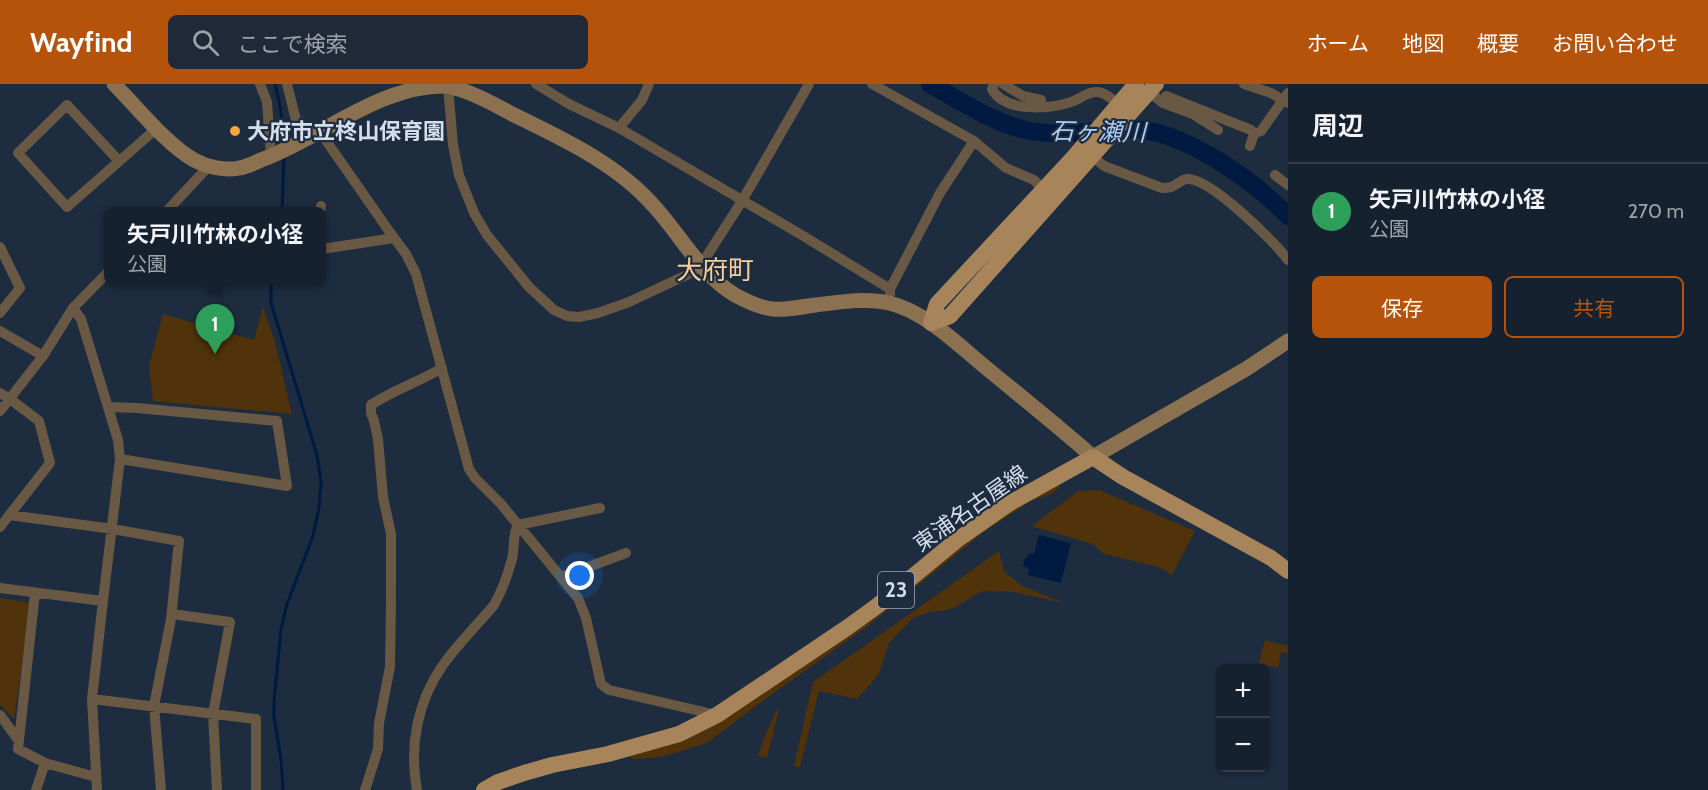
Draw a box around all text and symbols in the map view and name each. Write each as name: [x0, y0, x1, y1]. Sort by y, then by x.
search box: [168, 15, 588, 69]
text: Wayfind: [30, 25, 132, 59]
icon: search: [189, 26, 222, 59]
text: ここで検索: [237, 31, 347, 58]
text: ホーム: [1307, 31, 1369, 56]
text: 地図: [1402, 31, 1444, 56]
text: 概要: [1477, 31, 1519, 56]
text: お問い合わせ: [1552, 31, 1678, 56]
text: 周辺: [1312, 110, 1364, 142]
water label: 石ヶ瀬川: [1050, 116, 1149, 147]
place label: 大府市立柊山保育園: [247, 118, 445, 145]
marker: 大府市立柊山保育園: [228, 124, 242, 138]
text: 矢戸川竹林の小径: [1369, 186, 1545, 213]
text: 1: [1328, 199, 1335, 223]
text: 270 m: [1628, 199, 1684, 223]
popup: [104, 207, 326, 285]
text: 公園: [1369, 217, 1409, 241]
text: 矢戸川竹林の小径: [127, 221, 303, 248]
text: 公園: [127, 252, 167, 276]
district label: 大府町: [676, 254, 754, 286]
button: 保存: [1312, 276, 1492, 338]
button: 共有: [1504, 276, 1684, 338]
pin: 1: [196, 304, 234, 354]
street label: 東浦名古屋線: [908, 459, 1032, 557]
your location: [565, 561, 594, 590]
road number: 23: [878, 572, 914, 608]
map controls: [1216, 664, 1270, 772]
button: +: [1216, 664, 1270, 718]
button: −: [1216, 718, 1270, 772]

